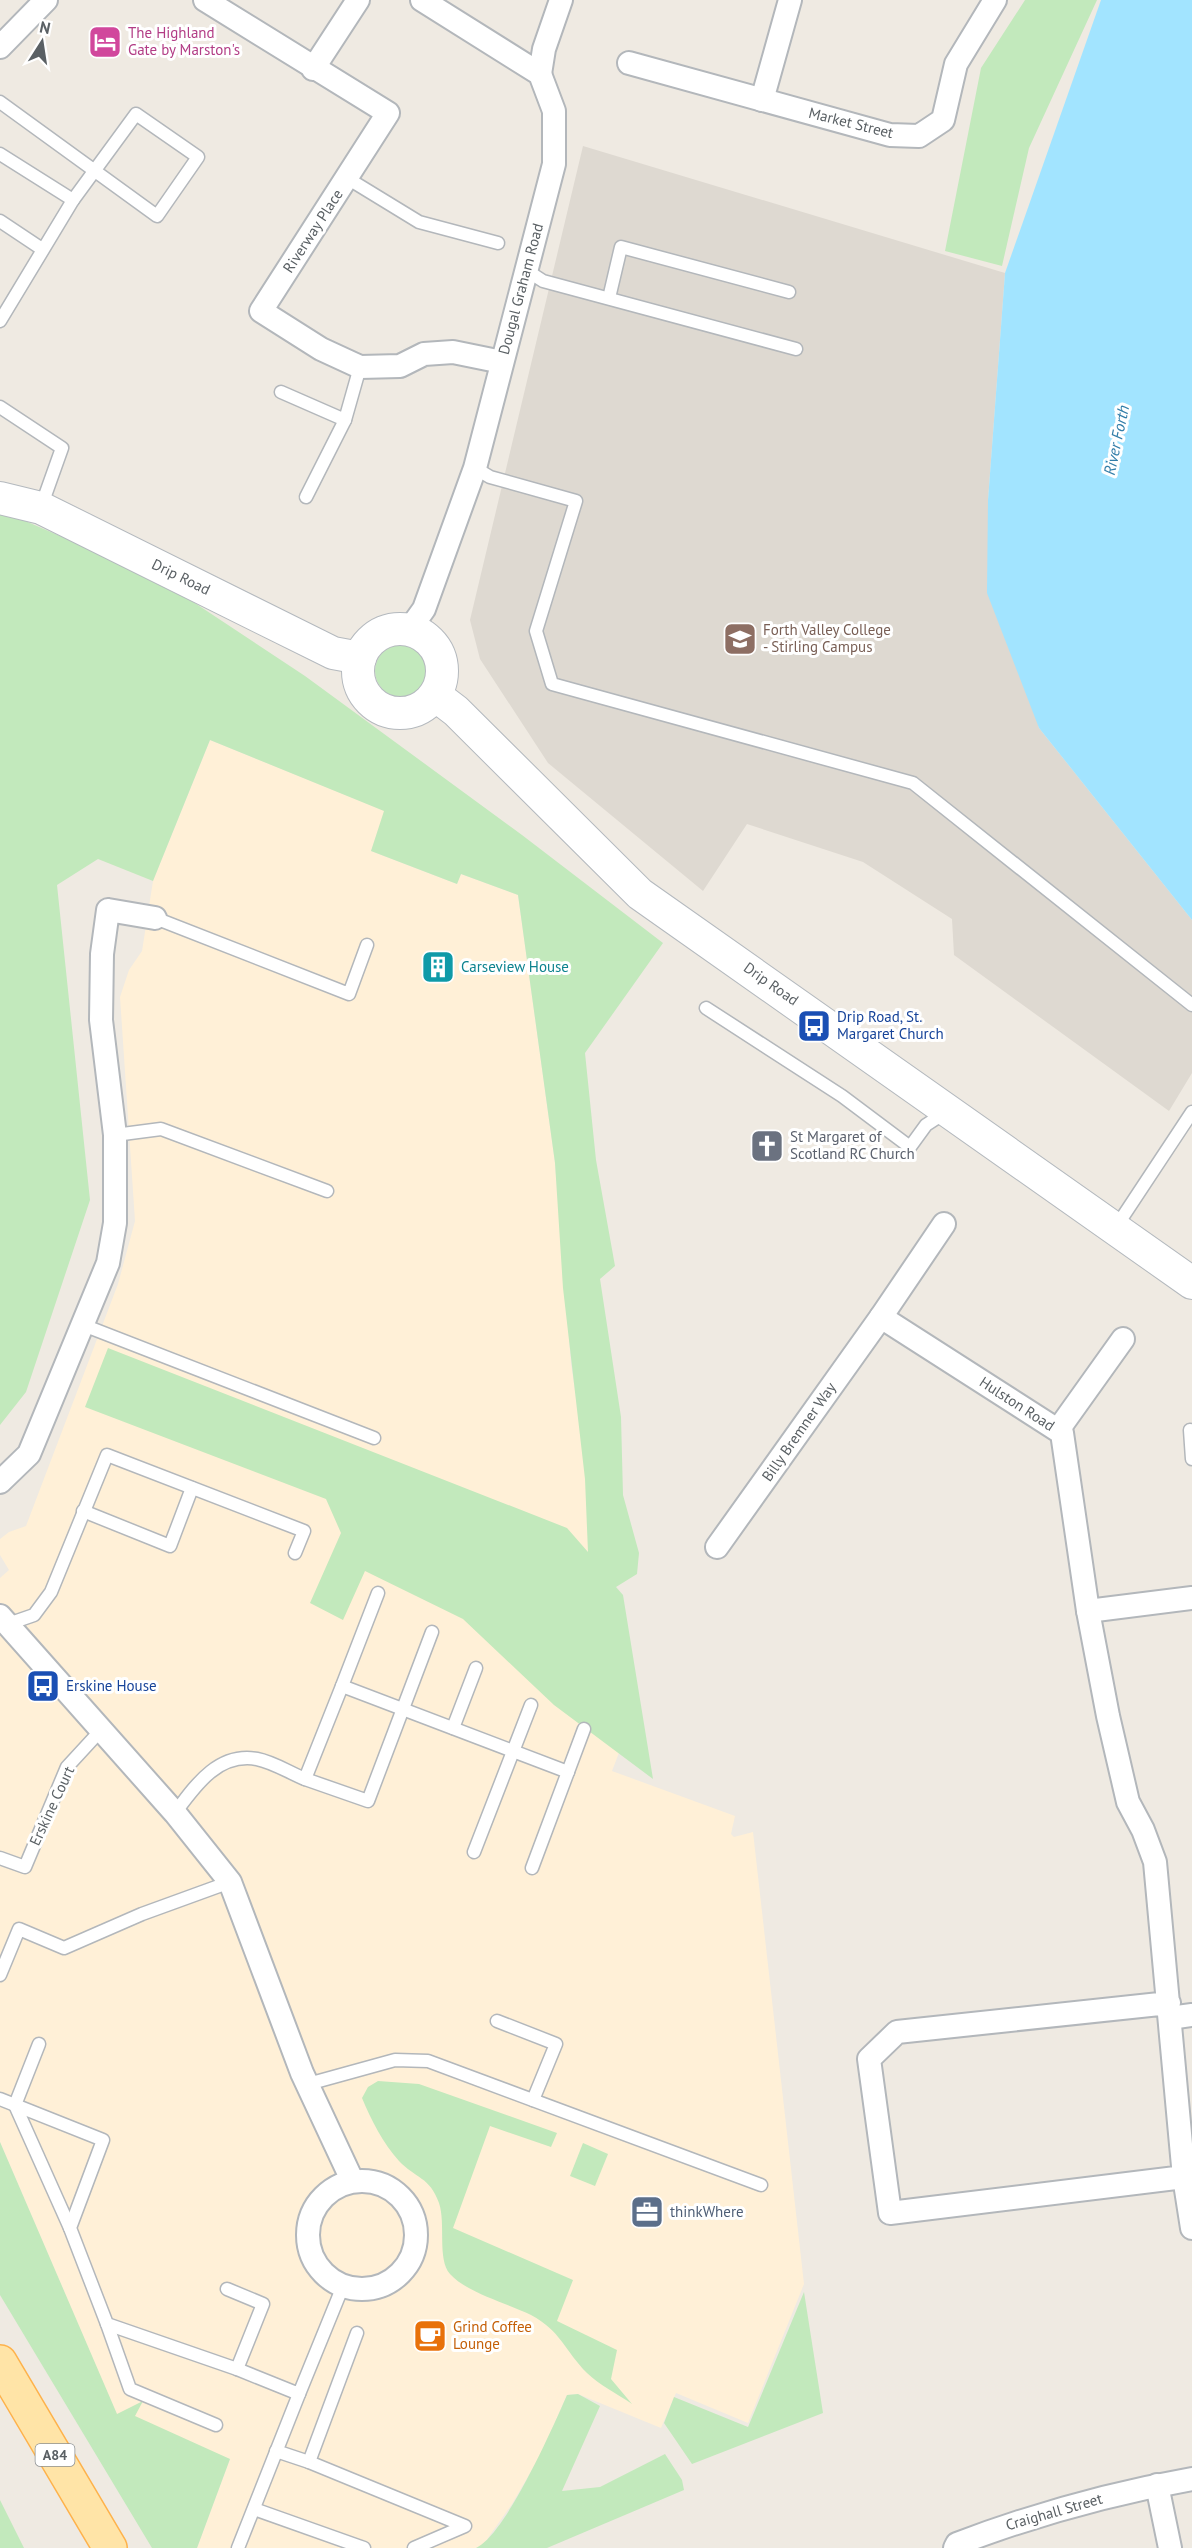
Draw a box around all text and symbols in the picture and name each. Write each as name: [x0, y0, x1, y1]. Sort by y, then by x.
north arrow: [12, 12, 72, 72]
text: N: [38, 16, 52, 38]
place label: The Highland Gate by Marston's: [128, 23, 240, 59]
hotel icon: The Highland Gate by Marston's: [87, 24, 123, 60]
street label: Market Street: [807, 103, 895, 142]
street label: Riverway Place: [278, 185, 347, 276]
street label: Dougal Graham Road: [494, 221, 547, 357]
water label: River Forth: [1099, 403, 1133, 477]
street label: Drip Road: [149, 554, 214, 599]
place label: Forth Valley College - Stirling Campus: [763, 620, 891, 656]
school or university icon: Forth Valley College - Stirling Campus: [722, 621, 758, 657]
building icon: Carseview House: [420, 949, 456, 985]
place label: Carseview House: [461, 957, 569, 976]
street label: Drip Road: [740, 958, 802, 1009]
place label: Drip Road, St. Margaret Church: [837, 1007, 944, 1043]
bus stop icon: Drip Road, St. Margaret Church: [796, 1008, 832, 1044]
place label: St Margaret of Scotland RC Church: [790, 1127, 915, 1163]
church icon: St Margaret of Scotland RC Church: [749, 1128, 785, 1164]
street label: Hulston Road: [976, 1372, 1058, 1435]
street label: Billy Bremner Way: [757, 1379, 840, 1485]
bus stop icon: Erskine House: [25, 1668, 61, 1704]
place label: Erskine House: [66, 1676, 157, 1695]
street label: Erskine Court: [25, 1763, 78, 1848]
office icon: thinkWhere: [629, 2194, 665, 2230]
place label: thinkWhere: [670, 2202, 744, 2221]
place label: Grind Coffee Lounge: [453, 2317, 532, 2353]
cafe icon: Grind Coffee Lounge: [412, 2318, 448, 2354]
road number: A84: [36, 2444, 74, 2466]
street label: Craighall Street: [1003, 2489, 1104, 2534]

